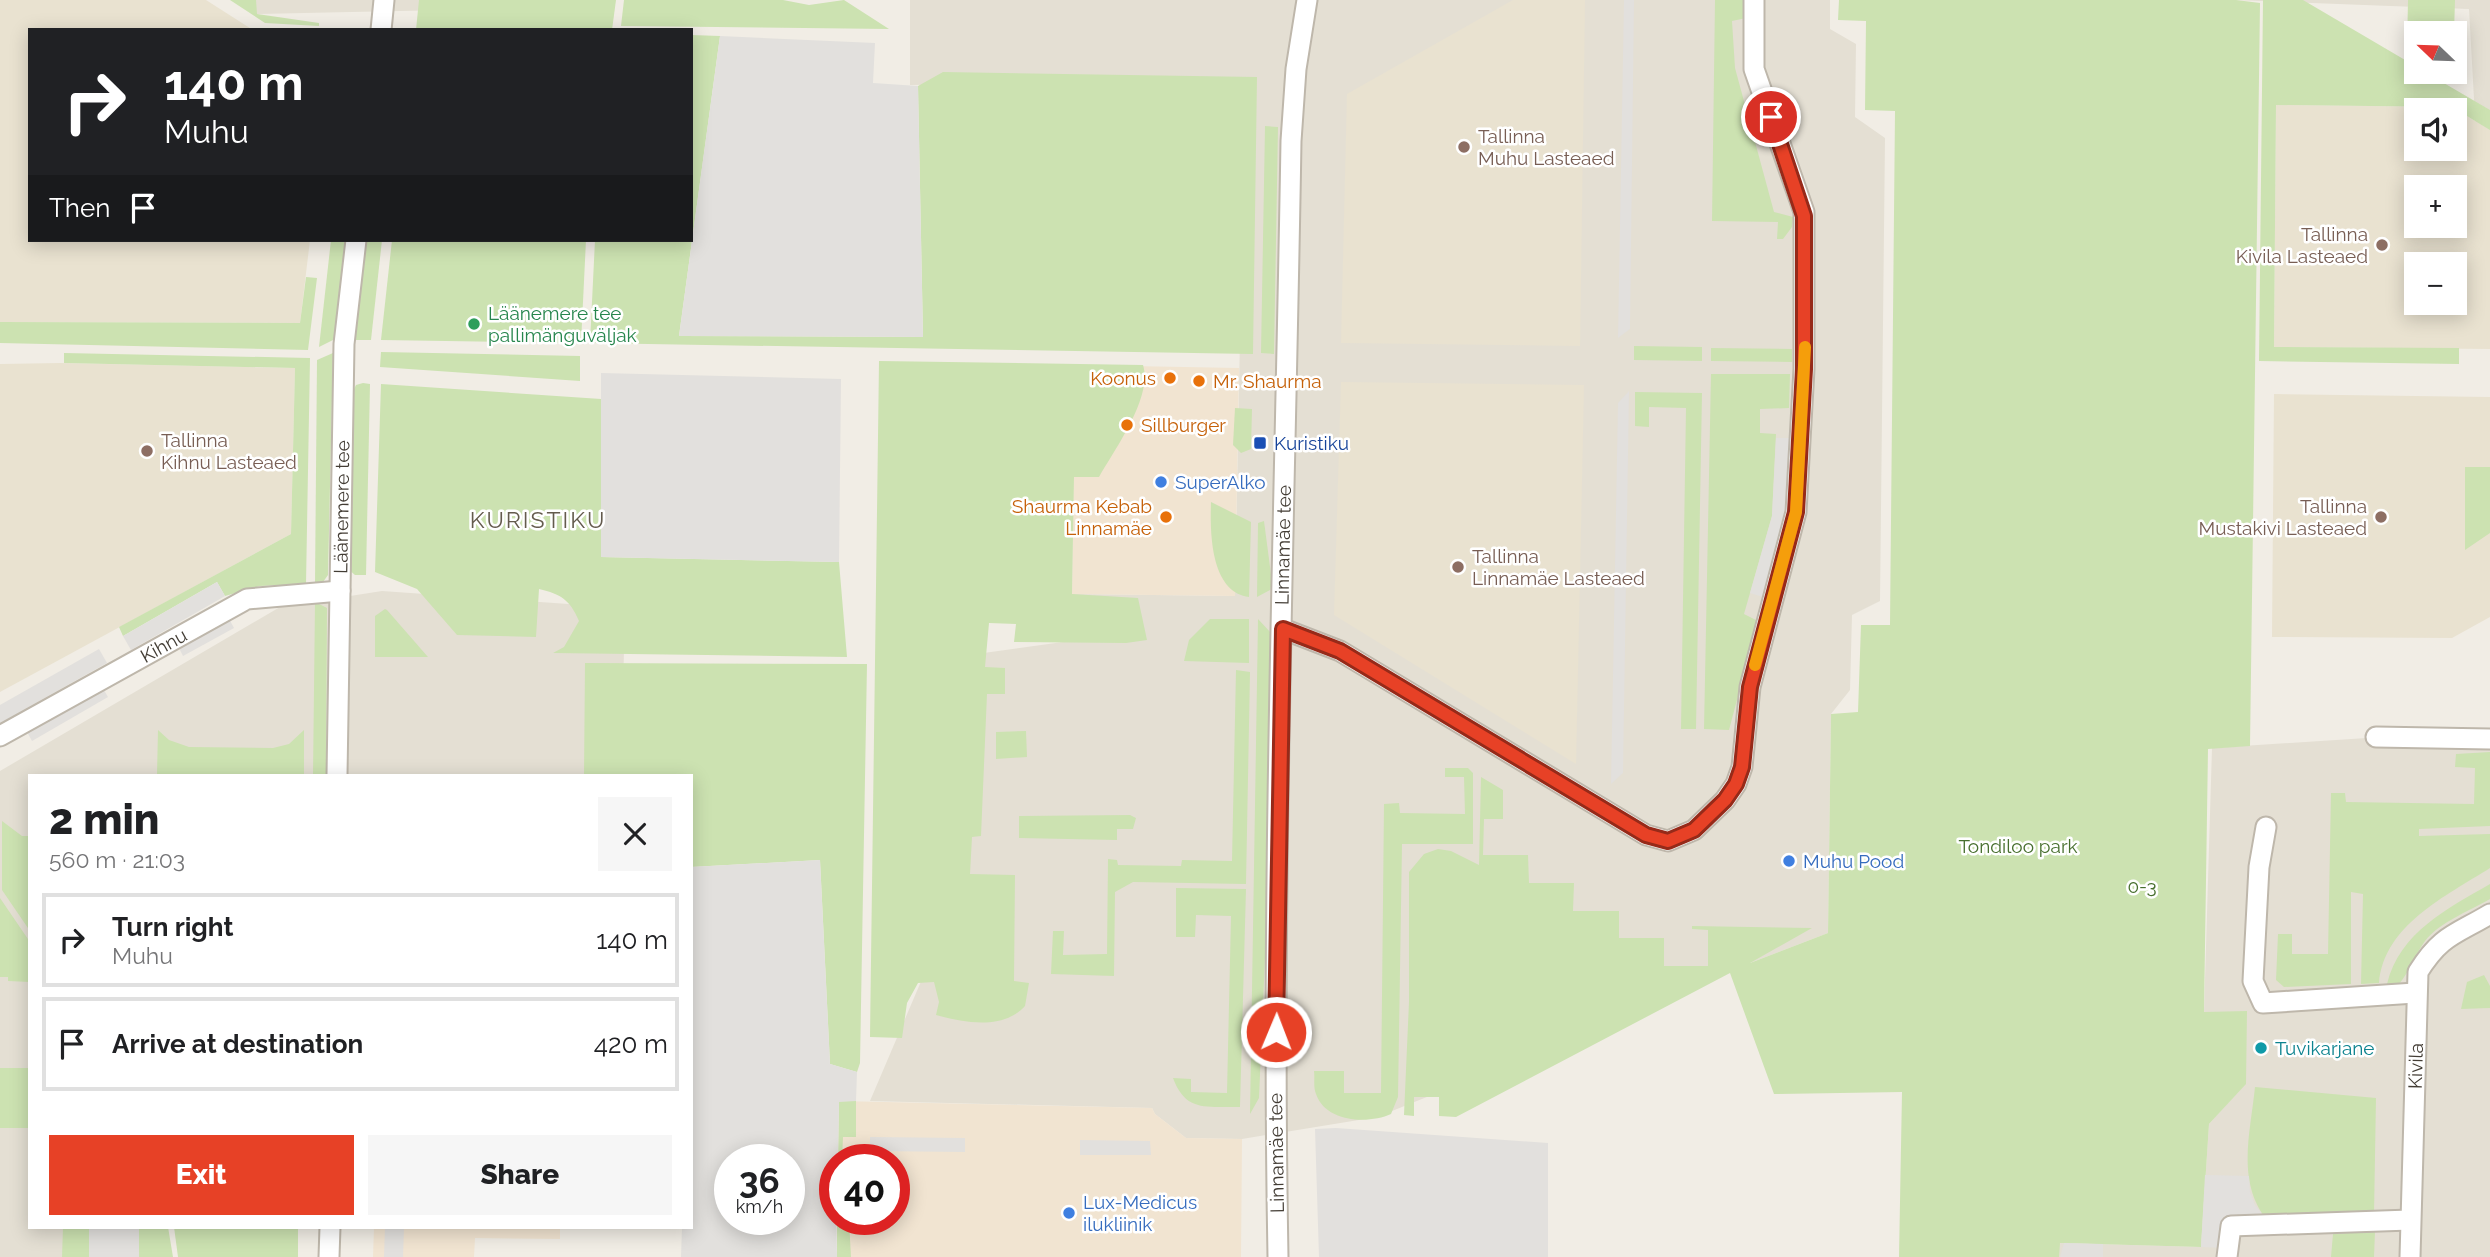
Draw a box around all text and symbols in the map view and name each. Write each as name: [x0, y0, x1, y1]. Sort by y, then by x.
north arrow: [2404, 21, 2468, 84]
map controls: [2404, 21, 2467, 315]
text: 140 m: [164, 54, 304, 111]
icon: right: [49, 56, 140, 147]
pin: [1741, 87, 1801, 147]
icon: arrive: [1752, 98, 1790, 136]
button: sound: [2404, 98, 2467, 161]
text: Muhu: [164, 113, 249, 150]
place label: Tallinna Muhu Lasteaed: [1478, 125, 1614, 169]
marker: Tallinna Muhu Lasteaed: [1456, 139, 1472, 155]
button: +: [2404, 175, 2467, 238]
icon: arrive: [124, 189, 162, 227]
text: Then: [49, 193, 110, 223]
place label: Tallinna Kivila Lasteaed: [2236, 223, 2368, 267]
marker: Tallinna Kivila Lasteaed: [2374, 237, 2390, 253]
button: −: [2404, 252, 2467, 315]
place label: Läänemere tee pallimänguväljak: [488, 302, 637, 346]
marker: Läänemere tee pallimänguväljak: [466, 316, 482, 332]
place label: Koonus: [1090, 367, 1156, 389]
marker: Koonus: [1162, 370, 1178, 386]
place label: Mr. Shaurma: [1213, 370, 1322, 392]
marker: Mr. Shaurma: [1191, 373, 1207, 389]
place label: Sillburger: [1141, 414, 1226, 436]
marker: Sillburger: [1119, 417, 1135, 433]
place label: Tallinna Kihnu Lasteaed: [161, 429, 297, 473]
place label: Kuristiku: [1274, 432, 1349, 454]
marker: Kuristiku: [1252, 435, 1268, 451]
street label: Läänemere tee: [329, 440, 353, 574]
marker: Tallinna Kihnu Lasteaed: [139, 443, 155, 459]
place label: SuperAlko: [1175, 471, 1265, 493]
marker: SuperAlko: [1153, 474, 1169, 490]
street label: Linnamäe tee: [1270, 485, 1295, 605]
place label: Shaurma Kebab Linnamäe: [1012, 495, 1152, 539]
place label: Tallinna Mustakivi Lasteaed: [2199, 495, 2367, 539]
district label: KURISTIKU: [470, 506, 606, 533]
marker: Shaurma Kebab Linnamäe: [1158, 509, 1174, 525]
marker: Tallinna Mustakivi Lasteaed: [2373, 509, 2389, 525]
place label: Tallinna Linnamäe Lasteaed: [1472, 545, 1645, 589]
marker: Tallinna Linnamäe Lasteaed: [1450, 559, 1466, 575]
street label: Kihnu: [136, 624, 191, 667]
text: 2 min: [49, 795, 159, 844]
button: close: [598, 797, 672, 871]
park label: Tondiloo park: [1958, 835, 2078, 857]
text: 560 m · 21:03: [49, 846, 185, 873]
place label: Muhu Pood: [1803, 850, 1904, 872]
marker: Muhu Pood: [1781, 853, 1797, 869]
park label: 0-3: [2127, 875, 2157, 897]
text: Turn right: [112, 912, 233, 942]
icon: right: [53, 921, 91, 959]
text: 140 m: [596, 925, 668, 955]
text: Muhu: [112, 942, 173, 969]
position arrow: [1239, 995, 1313, 1069]
icon: arrive: [53, 1025, 91, 1063]
text: Arrive at destination: [112, 1029, 363, 1059]
text: 420 m: [594, 1029, 668, 1059]
place label: Tuvikarjane: [2275, 1037, 2374, 1059]
marker: Tuvikarjane: [2253, 1040, 2269, 1056]
street label: Kivila: [2404, 1043, 2427, 1089]
street label: Linnamäe tee: [1264, 1093, 1288, 1213]
button: Exit: [49, 1135, 354, 1215]
button: Share: [368, 1135, 672, 1215]
speed limit sign: 40: [819, 1144, 910, 1235]
text: 36: [739, 1160, 780, 1201]
place label: Lux-Medicus ilukliinik: [1083, 1191, 1197, 1235]
text: km/h: [736, 1196, 783, 1217]
marker: Lux-Medicus ilukliinik: [1061, 1205, 1077, 1221]

